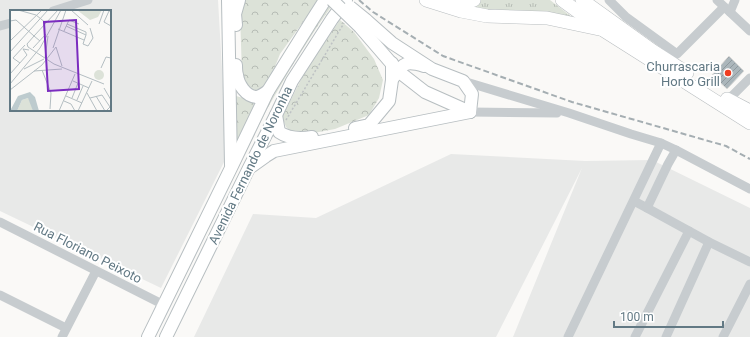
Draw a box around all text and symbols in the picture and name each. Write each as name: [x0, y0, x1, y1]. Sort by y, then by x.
inset map: [10, 10, 111, 111]
place label: Churrascaria Horto Grill: [646, 59, 720, 89]
marker: Churrascaria Horto Grill: [723, 68, 733, 78]
street label: Avenida Fernando de Noronha: [206, 84, 295, 247]
street label: Rua Floriano Peixoto: [31, 219, 144, 286]
scale bar: [614, 303, 723, 329]
text: 100 m: [620, 310, 654, 324]

